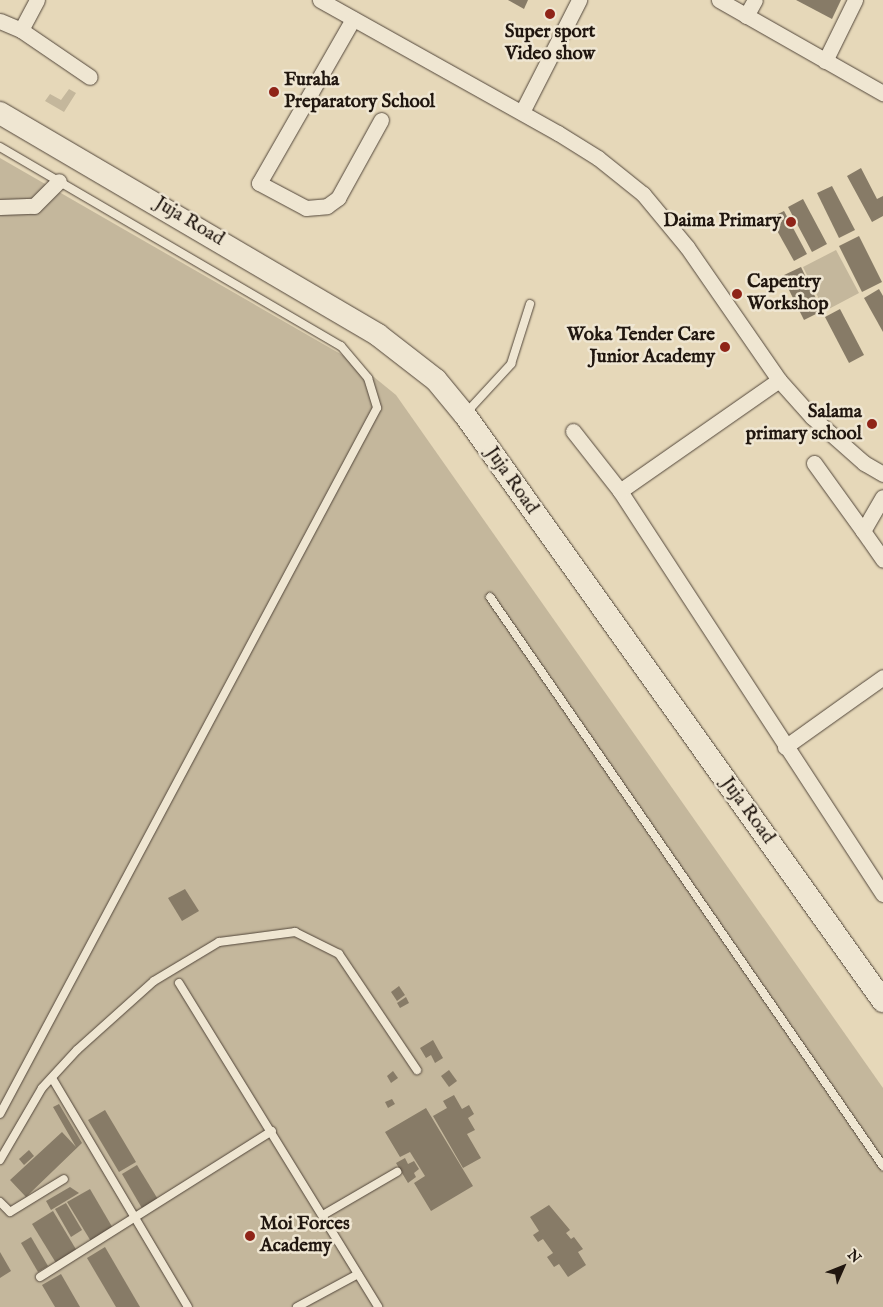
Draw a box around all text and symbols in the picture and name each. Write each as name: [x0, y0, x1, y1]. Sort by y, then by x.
marker: Super sport Video show: [544, 8, 556, 20]
place label: Super sport Video show: [505, 22, 595, 66]
place label: Furaha Preparatory School: [284, 70, 435, 114]
marker: Furaha Preparatory School: [268, 86, 280, 98]
street label: Juja Road: [150, 192, 228, 252]
place label: Daima Primary: [663, 211, 781, 233]
marker: Daima Primary: [785, 216, 797, 228]
place label: Capentry Workshop: [747, 272, 829, 316]
marker: Capentry Workshop: [731, 288, 743, 300]
place label: Woka Tender Care Junior Academy: [567, 325, 715, 369]
marker: Woka Tender Care Junior Academy: [719, 341, 731, 353]
place label: Salama primary school: [746, 402, 862, 446]
marker: Salama primary school: [866, 418, 878, 430]
street label: Juja Road: [480, 443, 542, 519]
street label: Juja Road: [715, 773, 779, 849]
place label: Moi Forces Academy: [260, 1214, 350, 1258]
marker: Moi Forces Academy: [244, 1230, 256, 1242]
north arrow: [818, 1242, 868, 1292]
text: N: [843, 1246, 864, 1267]

